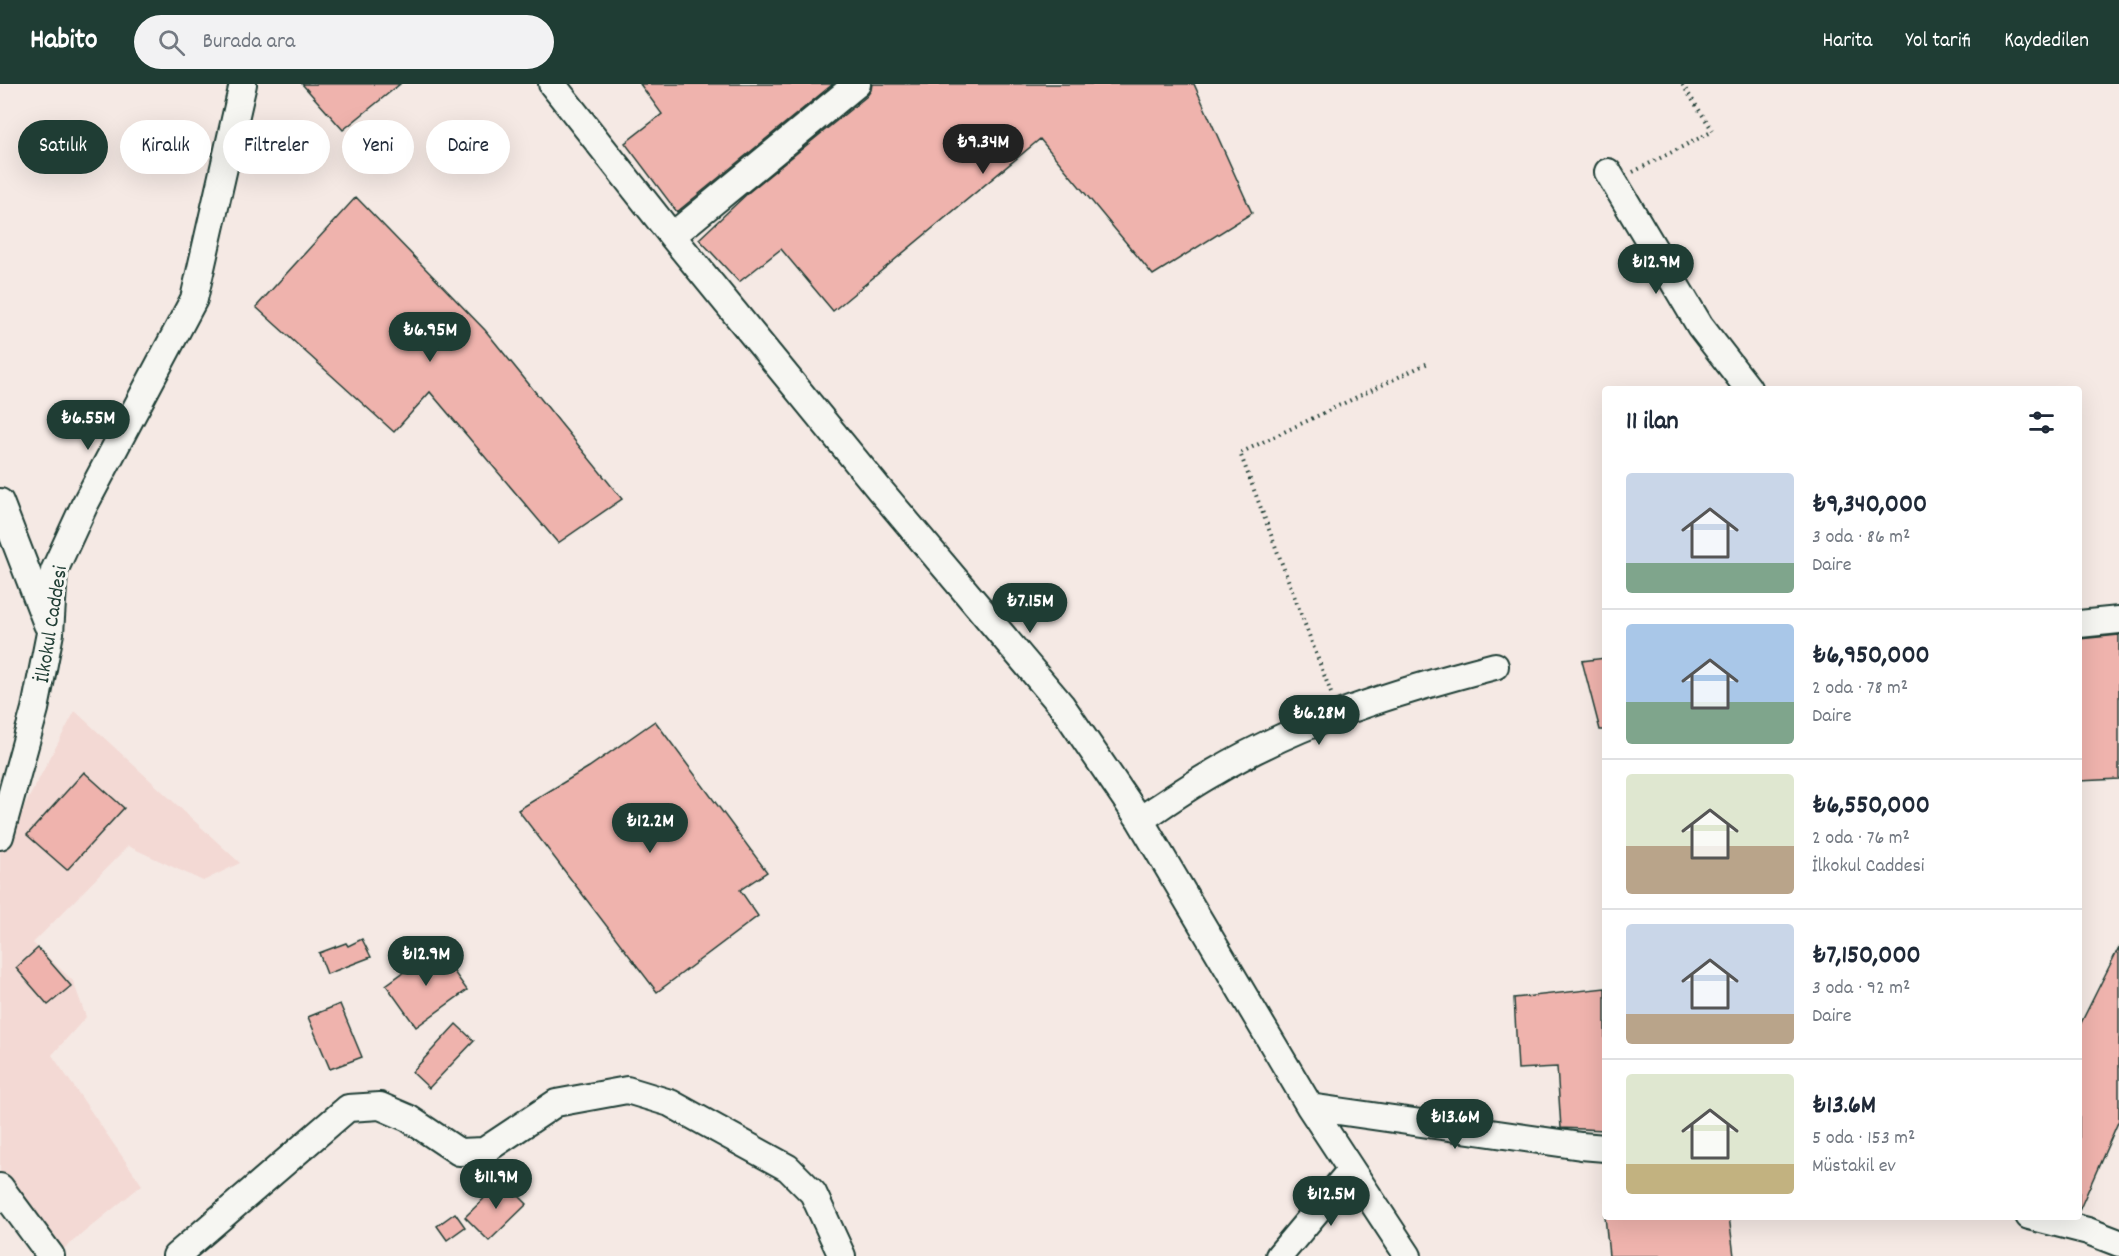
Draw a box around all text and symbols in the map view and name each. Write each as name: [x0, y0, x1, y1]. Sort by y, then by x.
search box: [134, 15, 554, 69]
text: Habito: [30, 22, 98, 62]
icon: search: [155, 26, 188, 59]
text: Burada ara: [203, 27, 295, 58]
text: Harita: [1823, 27, 1872, 57]
text: Yol tarifi: [1905, 27, 1971, 57]
text: Kaydedilen: [2004, 27, 2089, 57]
chip: Satılık: [18, 120, 108, 174]
chip: Kiralık: [120, 120, 211, 174]
chip: Filtreler: [223, 120, 330, 174]
chip: Yeni: [342, 120, 414, 174]
chip: Daire: [426, 120, 510, 174]
pin: ₺9.34M: [934, 124, 1032, 175]
text: ₺9.34M: [957, 129, 1009, 157]
pin: ₺12.9M: [1607, 244, 1705, 295]
text: ₺12.9M: [1632, 249, 1680, 277]
pin: ₺6.95M: [381, 312, 479, 363]
text: ₺6.95M: [403, 317, 457, 345]
pin: ₺6.55M: [39, 400, 137, 451]
text: 11 ilan: [1626, 404, 1679, 441]
text: ₺6.55M: [61, 405, 115, 433]
icon: filters: [2025, 406, 2058, 439]
text: ₺9,340,000: [1812, 487, 1927, 524]
icon: home: [1674, 497, 1746, 569]
text: 3 oda · 86 m²: [1812, 524, 1910, 552]
text: Daire: [1812, 552, 1852, 580]
street label: İlkokul Caddesi: [29, 564, 77, 685]
pin: ₺7.15M: [981, 583, 1079, 634]
text: ₺7.15M: [1006, 588, 1054, 616]
text: ₺6,950,000: [1812, 638, 1930, 675]
icon: home: [1674, 648, 1746, 720]
text: 2 oda · 78 m²: [1812, 675, 1908, 703]
pin: ₺6.28M: [1270, 695, 1368, 746]
text: ₺6.28M: [1293, 700, 1345, 728]
text: Daire: [1812, 703, 1852, 731]
text: ₺6,550,000: [1812, 788, 1930, 825]
icon: home: [1674, 798, 1746, 870]
pin: ₺12.2M: [601, 803, 699, 854]
text: ₺12.2M: [626, 808, 674, 836]
text: 2 oda · 76 m²: [1812, 825, 1910, 853]
text: İlkokul Caddesi: [1812, 853, 1925, 881]
pin: ₺12.9M: [377, 936, 475, 987]
text: ₺7,150,000: [1812, 938, 1921, 975]
text: ₺12.9M: [402, 941, 450, 969]
icon: home: [1674, 948, 1746, 1020]
text: 3 oda · 92 m²: [1812, 975, 1910, 1003]
text: Daire: [1812, 1003, 1852, 1031]
text: ₺13.6M: [1812, 1088, 1876, 1125]
icon: home: [1674, 1098, 1746, 1170]
pin: ₺13.6M: [1406, 1099, 1504, 1150]
text: ₺13.6M: [1430, 1104, 1480, 1132]
text: 5 oda · 153 m²: [1812, 1125, 1915, 1153]
text: Müstakil ev: [1812, 1153, 1896, 1181]
pin: ₺11.9M: [447, 1159, 545, 1210]
text: ₺11.9M: [474, 1164, 518, 1192]
pin: ₺12.5M: [1282, 1176, 1380, 1227]
text: ₺12.5M: [1307, 1181, 1355, 1209]

